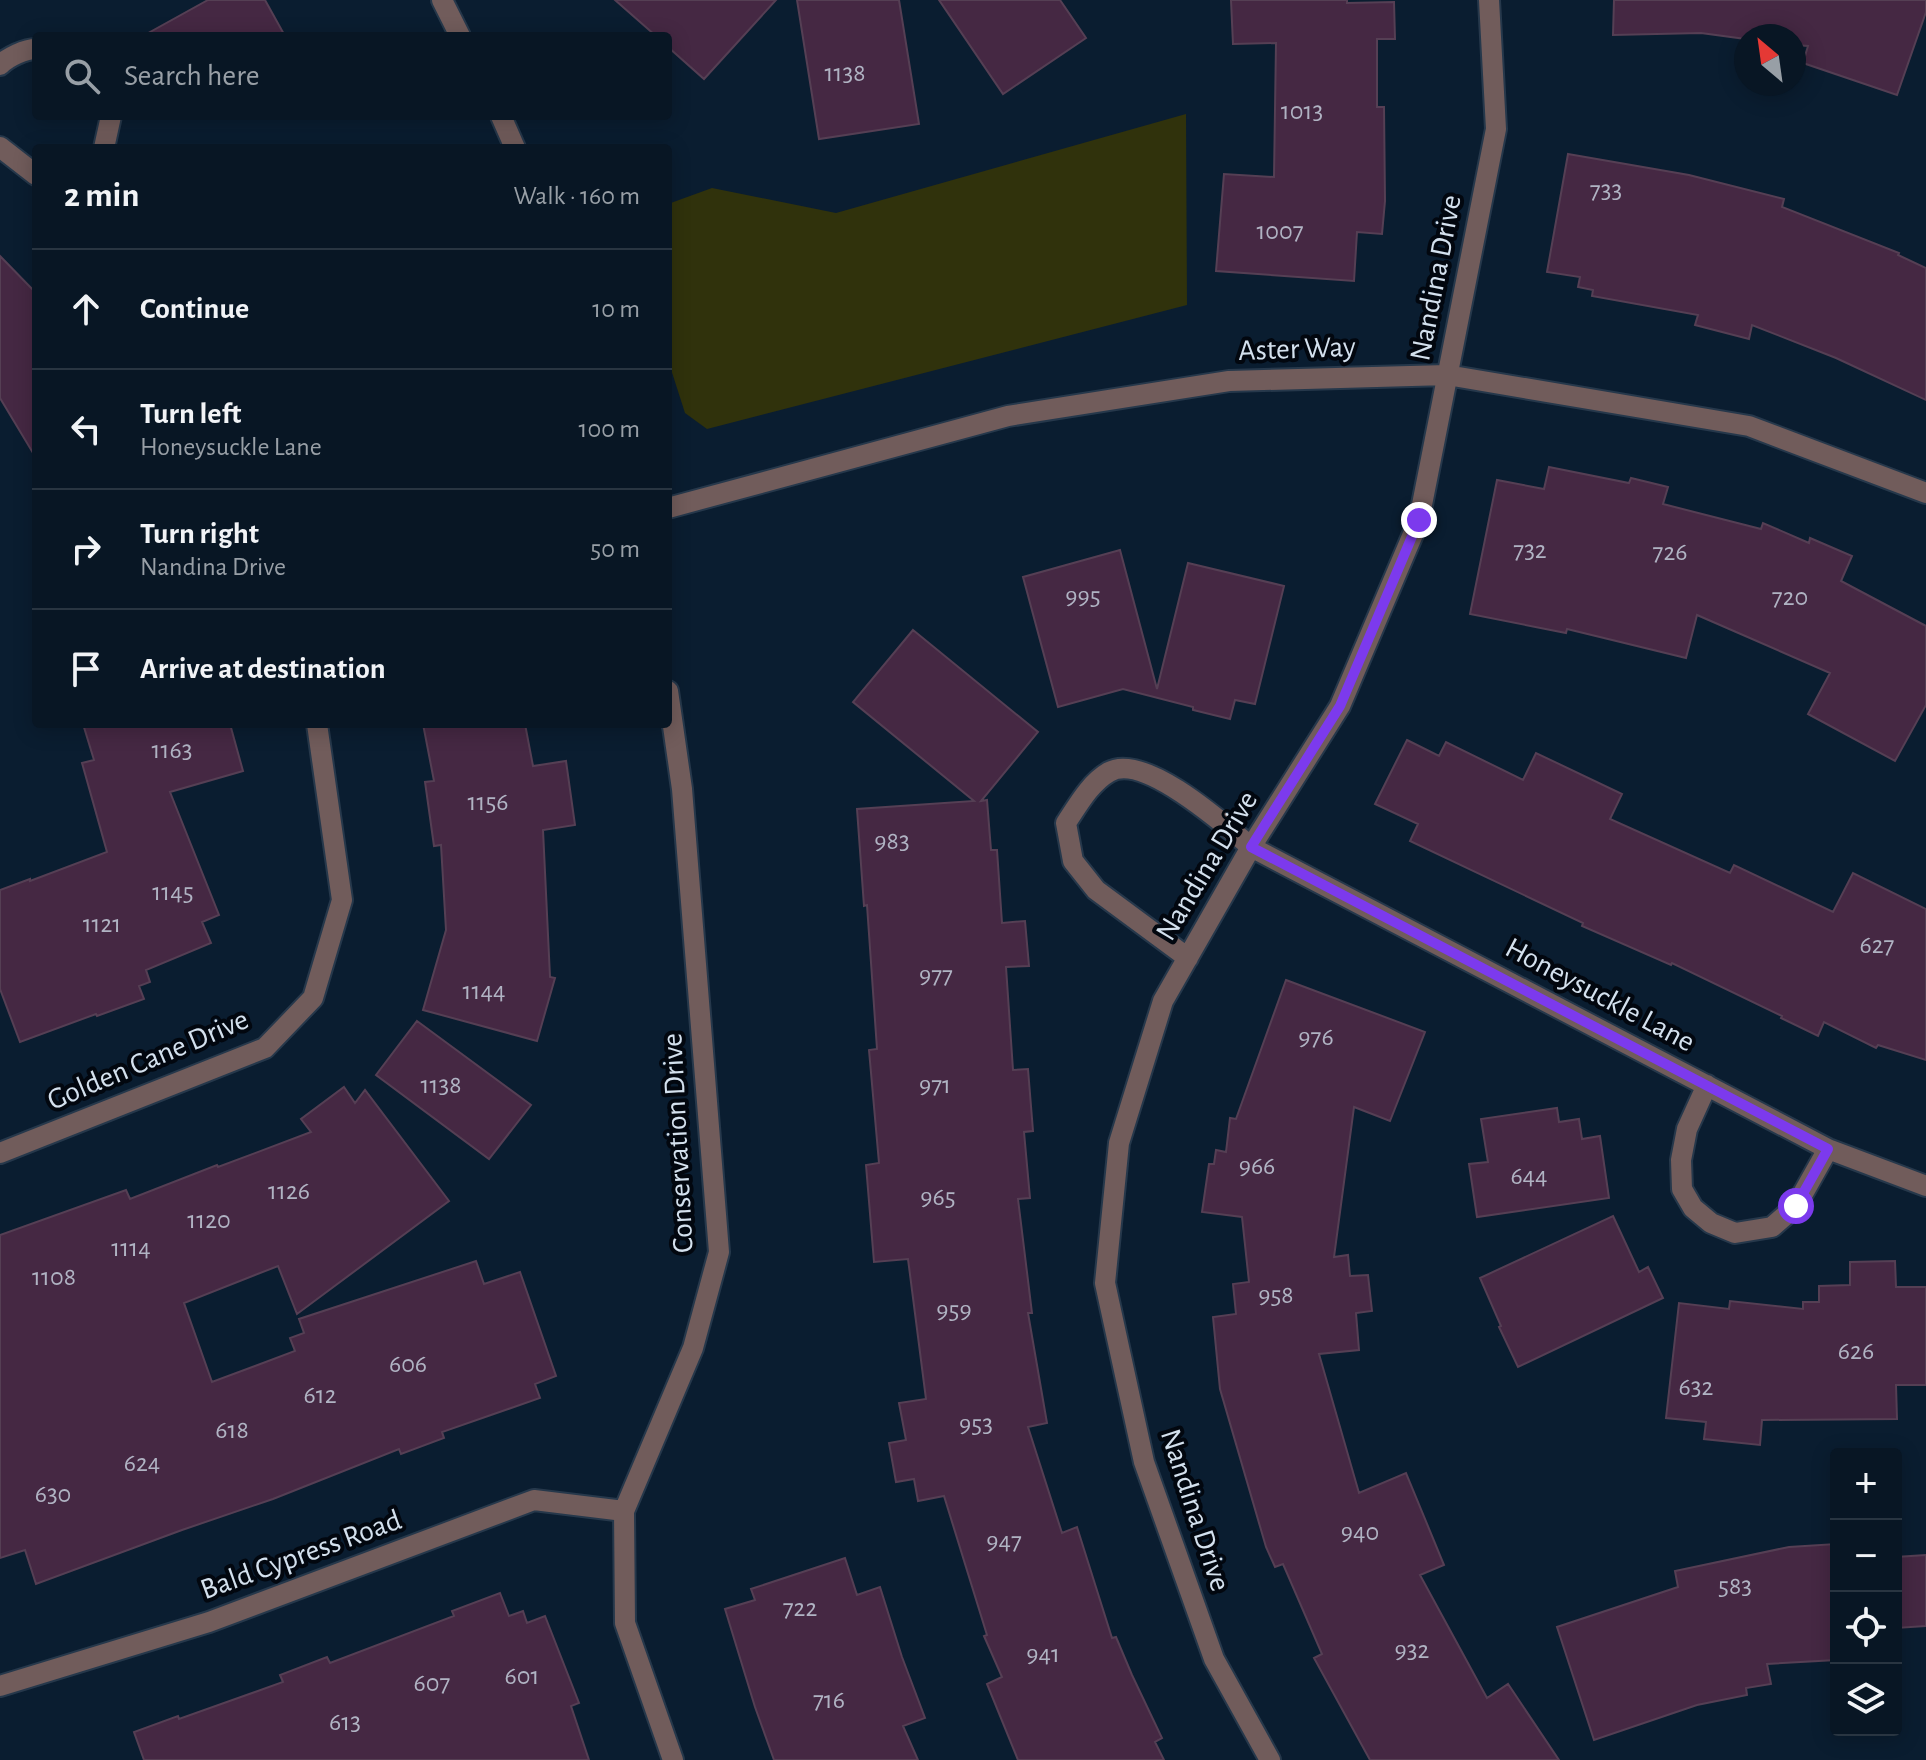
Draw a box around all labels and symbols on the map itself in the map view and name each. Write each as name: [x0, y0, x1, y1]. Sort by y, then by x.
north arrow: [1734, 24, 1806, 96]
house number: 1138: [825, 60, 865, 86]
house number: 1013: [1281, 98, 1323, 124]
house number: 733: [1590, 177, 1622, 203]
street label: Nandina Drive: [1405, 192, 1467, 364]
house number: 1007: [1256, 218, 1304, 244]
street label: Aster Way: [1238, 332, 1356, 366]
route end: [1401, 502, 1437, 538]
house number: 732: [1513, 537, 1547, 563]
house number: 726: [1653, 539, 1687, 565]
house number: 995: [1065, 583, 1101, 609]
house number: 720: [1772, 584, 1808, 610]
house number: 1163: [152, 737, 192, 763]
street label: Nandina Drive: [1151, 786, 1263, 946]
house number: 1156: [468, 789, 508, 815]
house number: 983: [874, 828, 910, 854]
house number: 1145: [152, 879, 194, 905]
house number: 1121: [83, 911, 121, 937]
house number: 627: [1860, 932, 1895, 958]
street label: Honeysuckle Lane: [1500, 933, 1700, 1057]
house number: 977: [919, 962, 953, 988]
house number: 1144: [463, 978, 505, 1004]
street label: Golden Cane Drive: [43, 1004, 253, 1116]
house number: 976: [1298, 1024, 1334, 1050]
street label: Conservation Drive: [657, 1032, 699, 1254]
house number: 1138: [421, 1072, 461, 1098]
house number: 971: [919, 1072, 951, 1098]
house number: 966: [1239, 1153, 1275, 1179]
house number: 644: [1510, 1163, 1548, 1189]
house number: 1126: [268, 1178, 310, 1204]
house number: 965: [920, 1184, 956, 1210]
route start: [1778, 1188, 1814, 1224]
house number: 1120: [187, 1207, 231, 1233]
house number: 1114: [111, 1235, 151, 1261]
house number: 1108: [32, 1264, 76, 1290]
house number: 958: [1258, 1282, 1294, 1308]
house number: 959: [936, 1297, 972, 1323]
house number: 626: [1838, 1338, 1874, 1364]
house number: 606: [389, 1351, 427, 1377]
house number: 632: [1679, 1374, 1714, 1400]
house number: 612: [304, 1382, 337, 1408]
house number: 953: [959, 1411, 993, 1437]
house number: 618: [215, 1417, 249, 1443]
street label: Nandina Drive: [1155, 1425, 1235, 1595]
house number: 624: [124, 1450, 160, 1476]
house number: 630: [35, 1481, 71, 1507]
street label: Bald Cypress Road: [197, 1505, 405, 1605]
house number: 940: [1341, 1519, 1379, 1545]
house number: 947: [986, 1528, 1022, 1554]
house number: 583: [1718, 1573, 1752, 1599]
house number: 722: [783, 1595, 817, 1621]
house number: 932: [1395, 1637, 1430, 1663]
house number: 941: [1026, 1641, 1060, 1667]
house number: 601: [505, 1663, 539, 1689]
house number: 607: [414, 1670, 451, 1696]
house number: 716: [813, 1687, 845, 1713]
house number: 613: [329, 1709, 361, 1735]

